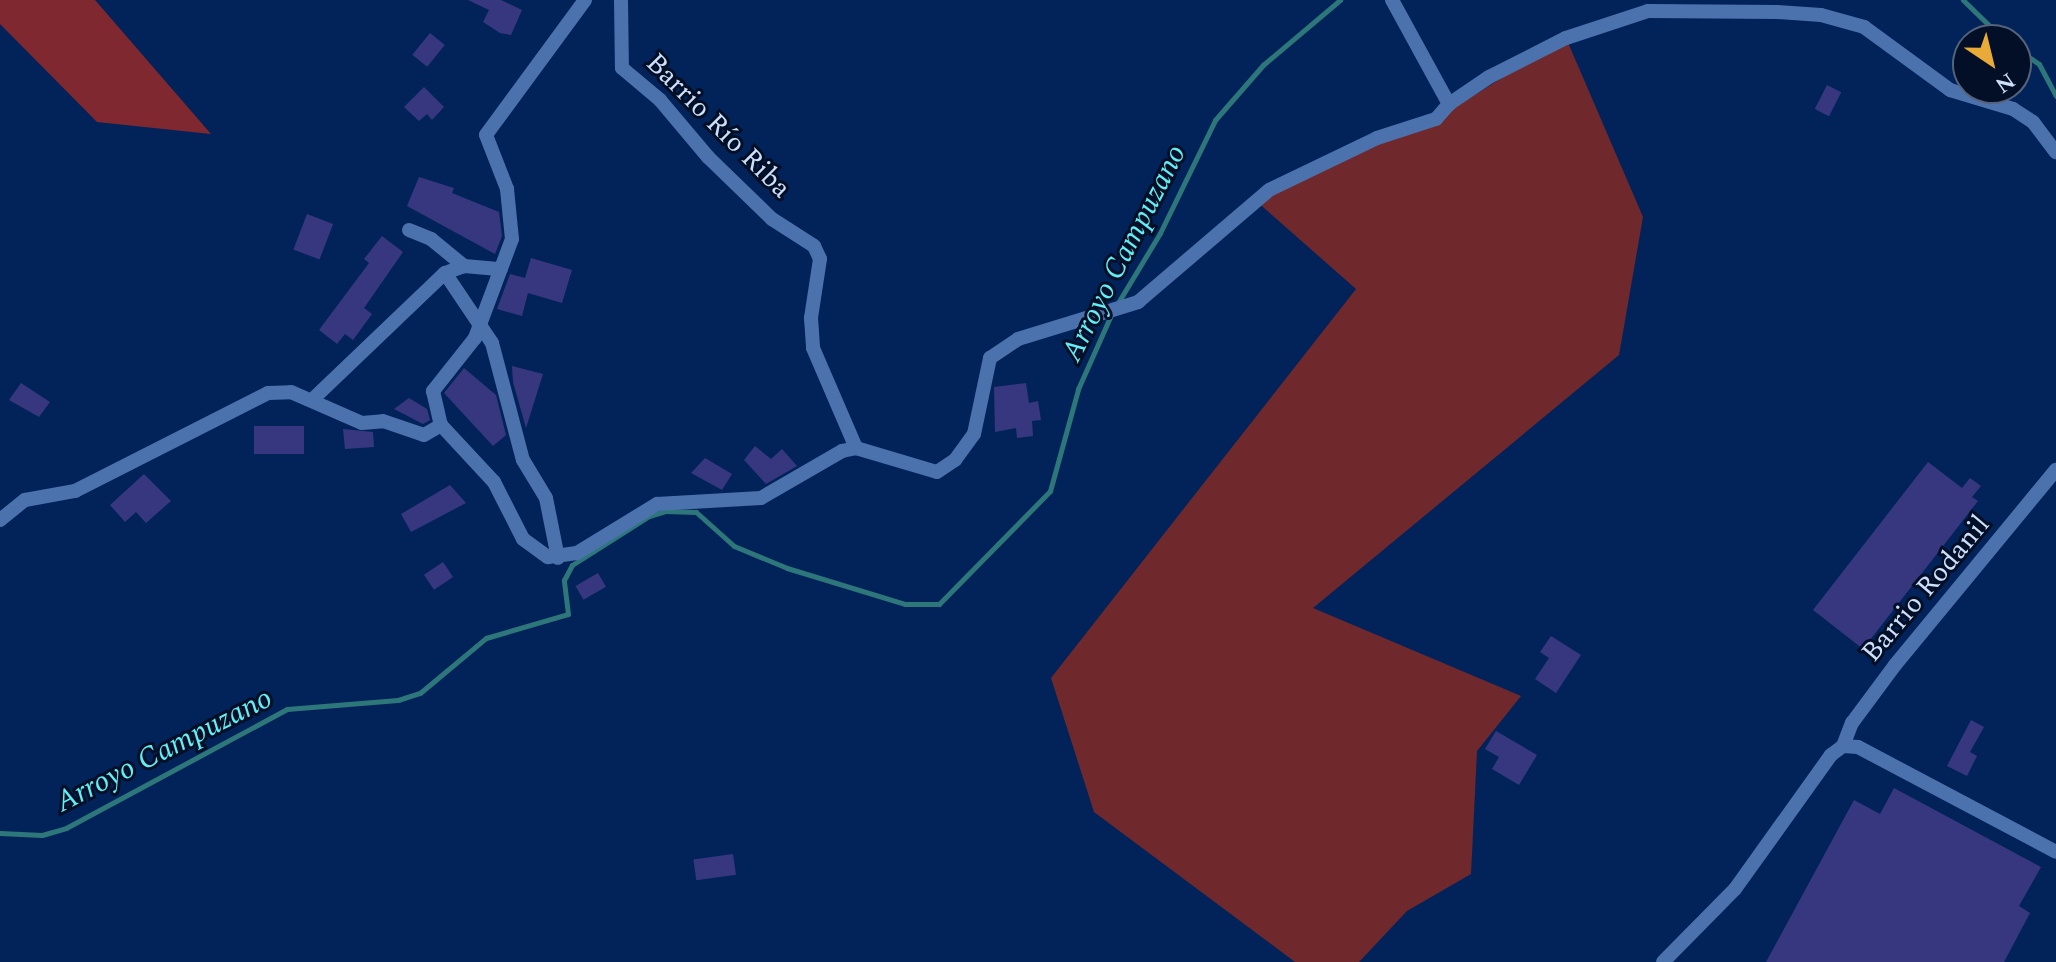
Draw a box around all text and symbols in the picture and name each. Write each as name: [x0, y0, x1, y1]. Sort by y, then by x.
north arrow: [1952, 24, 2032, 104]
street label: Barrio Río Riba: [638, 46, 798, 206]
text: N: [1988, 64, 2022, 101]
water label: Arroyo Campuzano: [1054, 139, 1194, 367]
street label: Barrio Rodanil: [1855, 509, 1997, 669]
water label: Arroyo Campuzano: [50, 680, 278, 820]

